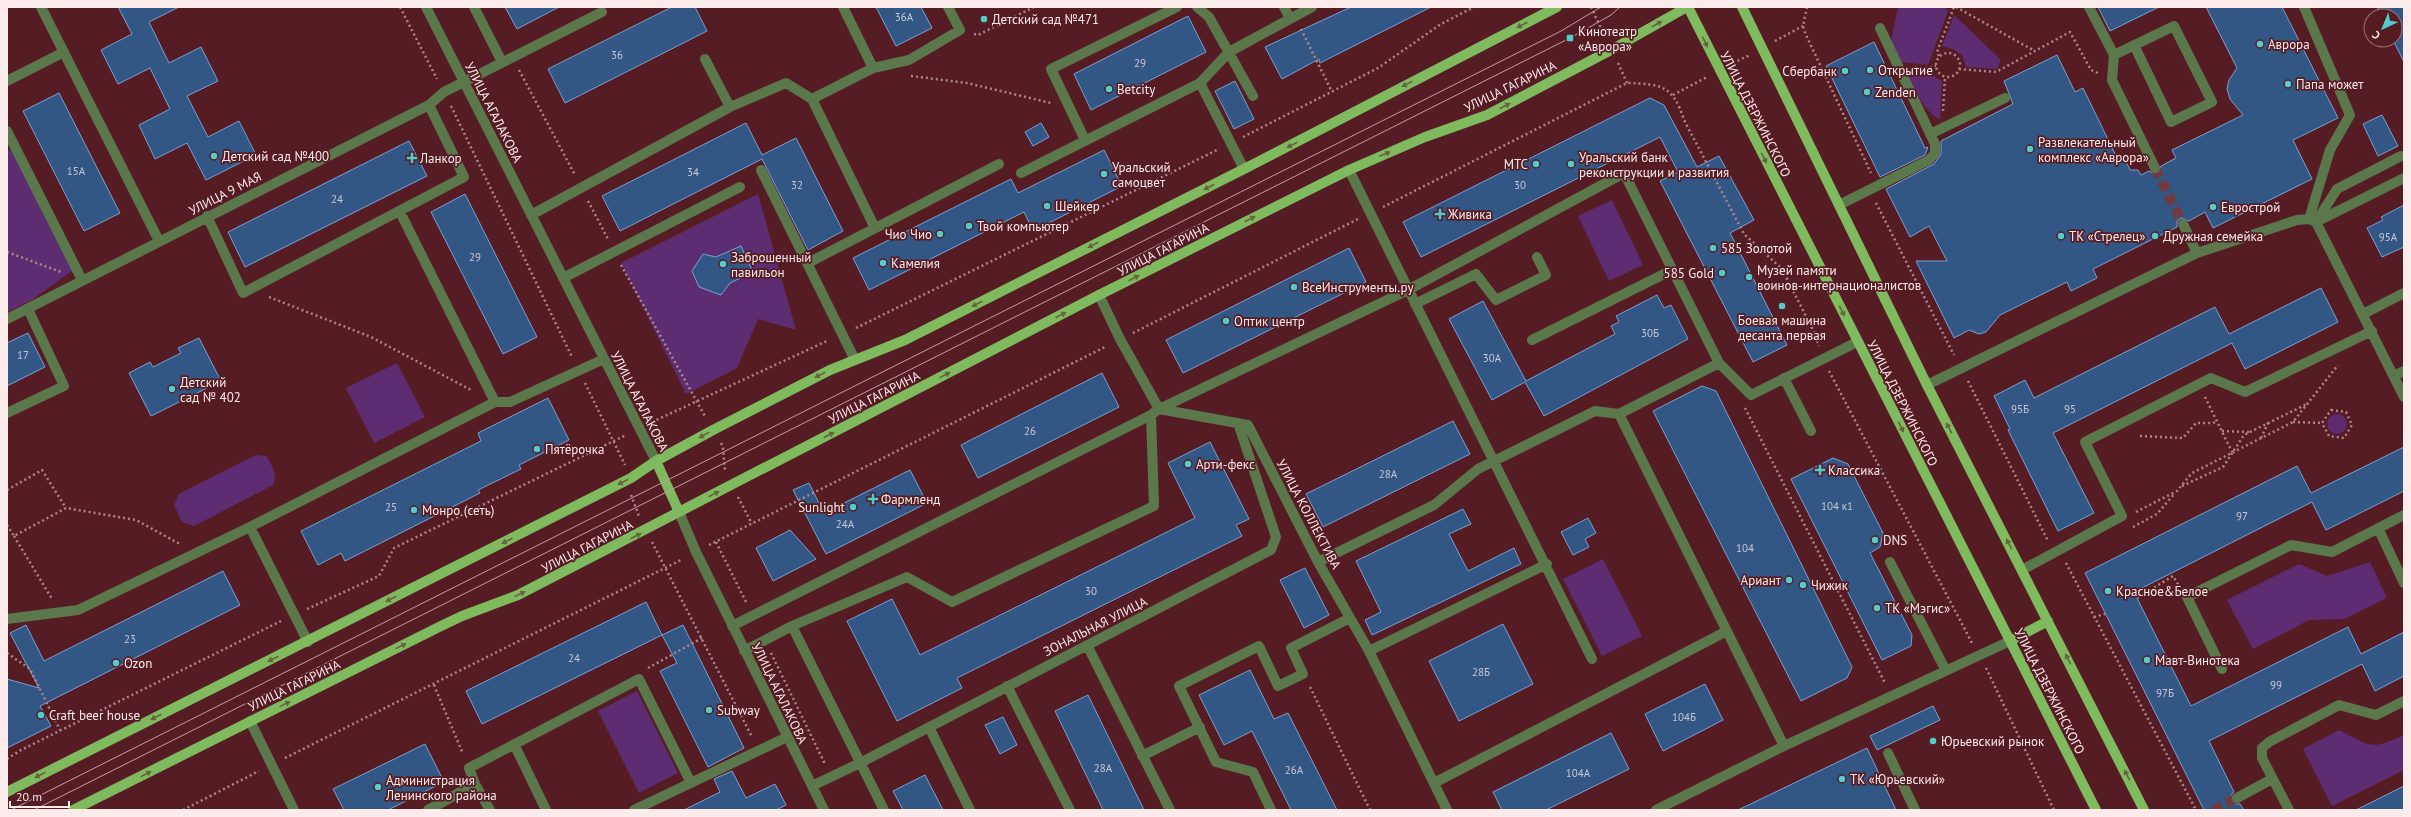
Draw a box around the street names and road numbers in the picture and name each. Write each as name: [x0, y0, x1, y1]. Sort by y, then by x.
street label: УЛИЦА ДЗЕРЖИНСКОГО: [1716, 48, 1795, 180]
street label: УЛИЦА ГАГАРИНА: [1461, 57, 1560, 116]
street label: УЛИЦА АГАЛАКОВА: [461, 59, 526, 166]
street label: УЛИЦА 9 МАЯ: [186, 168, 264, 219]
street label: УЛИЦА ГАГАРИНА: [1115, 219, 1212, 280]
street label: УЛИЦА ДЗЕРЖИНСКОГО: [1863, 337, 1942, 469]
street label: УЛИЦА АГАЛАКОВА: [607, 348, 672, 455]
street label: УЛИЦА ГАГАРИНА: [826, 367, 923, 428]
street label: УЛИЦА КОЛЛЕКТИВА: [1272, 456, 1345, 572]
street label: УЛИЦА ГАГАРИНА: [539, 516, 636, 577]
street label: ЗОНАЛЬНАЯ УЛИЦА: [1040, 593, 1151, 660]
street label: УЛИЦА ДЗЕРЖИНСКОГО: [2010, 625, 2089, 757]
street label: УЛИЦА АГАЛАКОВА: [748, 640, 812, 747]
street label: УЛИЦА ГАГАРИНА: [245, 656, 344, 715]

